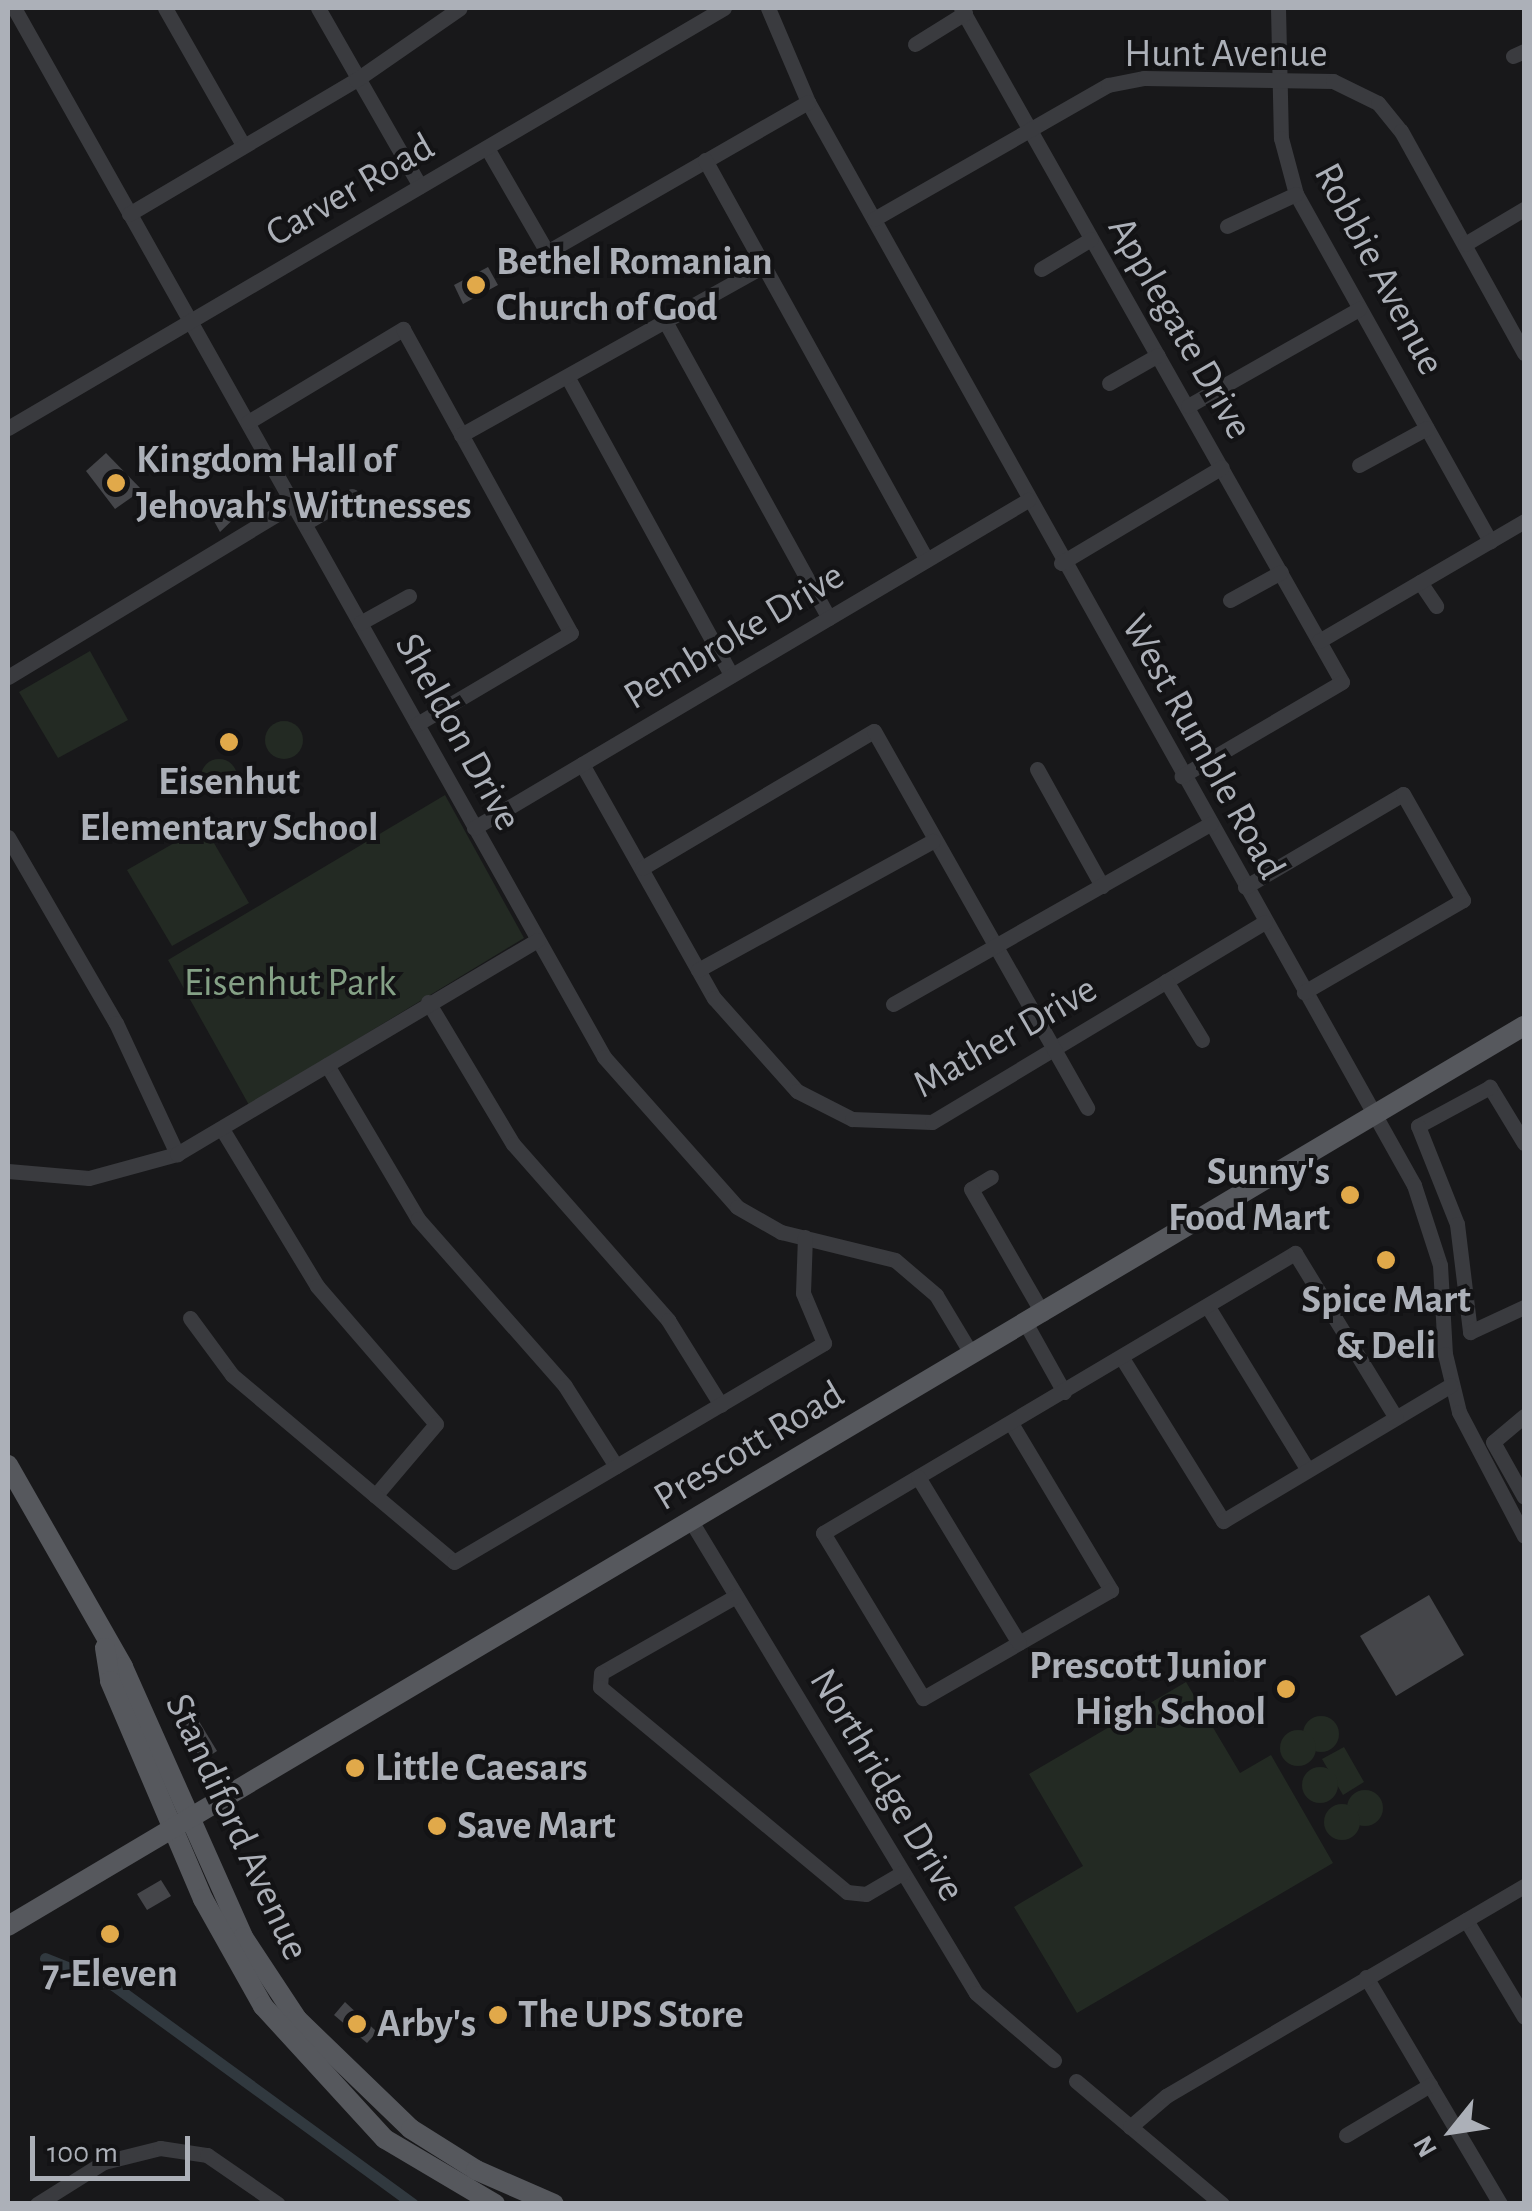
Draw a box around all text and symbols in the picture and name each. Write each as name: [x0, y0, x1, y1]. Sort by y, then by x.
street label: Hunt Avenue: [1124, 30, 1328, 78]
street label: Carver Road: [257, 123, 443, 257]
street label: Robbie Avenue: [1303, 155, 1455, 383]
street label: Applegate Drive: [1097, 208, 1263, 448]
place label: Bethel Romanian Church of God: [496, 238, 773, 332]
marker: Bethel Romanian Church of God: [465, 274, 487, 296]
place label: Kingdom Hall of Jehovah's Wittnesses: [136, 436, 472, 530]
marker: Kingdom Hall of Jehovah's Wittnesses: [105, 472, 127, 494]
street label: Pembroke Drive: [615, 552, 853, 720]
street label: West Rumble Road: [1110, 606, 1296, 888]
street label: Sheldon Drive: [384, 625, 532, 839]
marker: Eisenhut Elementary School: [218, 731, 240, 753]
place label: Eisenhut Elementary School: [80, 758, 378, 852]
park label: Eisenhut Park: [184, 959, 396, 1007]
street label: Mather Drive: [905, 965, 1105, 1109]
place label: Sunny's Food Mart: [1168, 1148, 1330, 1242]
marker: Sunny's Food Mart: [1339, 1184, 1361, 1206]
marker: Spice Mart & Deli: [1375, 1249, 1397, 1271]
place label: Spice Mart & Deli: [1301, 1276, 1471, 1370]
street label: Prescott Road: [645, 1371, 853, 1521]
place label: Prescott Junior High School: [1029, 1642, 1266, 1736]
street label: Northridge Drive: [799, 1660, 975, 1910]
marker: Prescott Junior High School: [1275, 1678, 1297, 1700]
street label: Standiford Avenue: [154, 1686, 320, 1968]
place label: Little Caesars: [375, 1744, 588, 1792]
marker: Little Caesars: [344, 1757, 366, 1779]
place label: Save Mart: [457, 1802, 616, 1850]
marker: Save Mart: [426, 1815, 448, 1837]
marker: 7-Eleven: [99, 1923, 121, 1945]
place label: 7-Eleven: [42, 1950, 178, 1998]
place label: The UPS Store: [518, 1991, 744, 2039]
place label: Arby's: [377, 2000, 476, 2048]
marker: The UPS Store: [487, 2004, 509, 2026]
marker: Arby's: [346, 2013, 368, 2035]
north arrow: [1402, 2081, 1502, 2181]
scale bar: [35, 2116, 195, 2178]
text: N: [1409, 2131, 1443, 2161]
text: 100 m: [47, 2138, 118, 2168]

